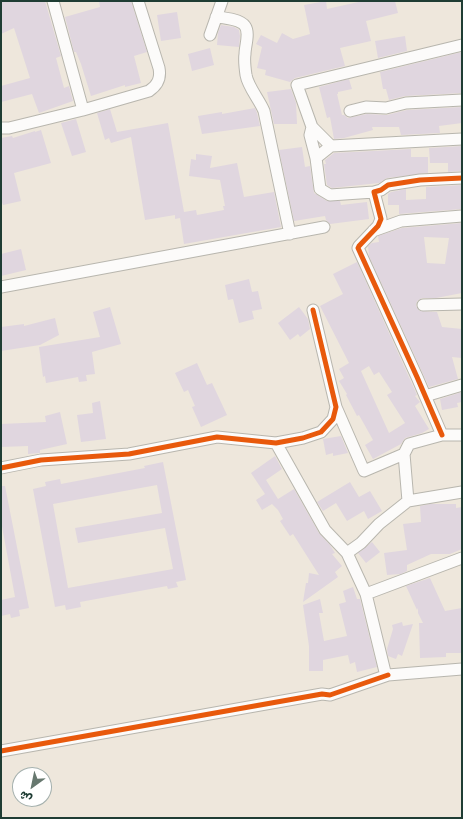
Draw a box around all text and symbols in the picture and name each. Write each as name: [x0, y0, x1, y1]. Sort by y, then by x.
north arrow: [12, 767, 52, 807]
text: ش: [17, 788, 34, 805]

